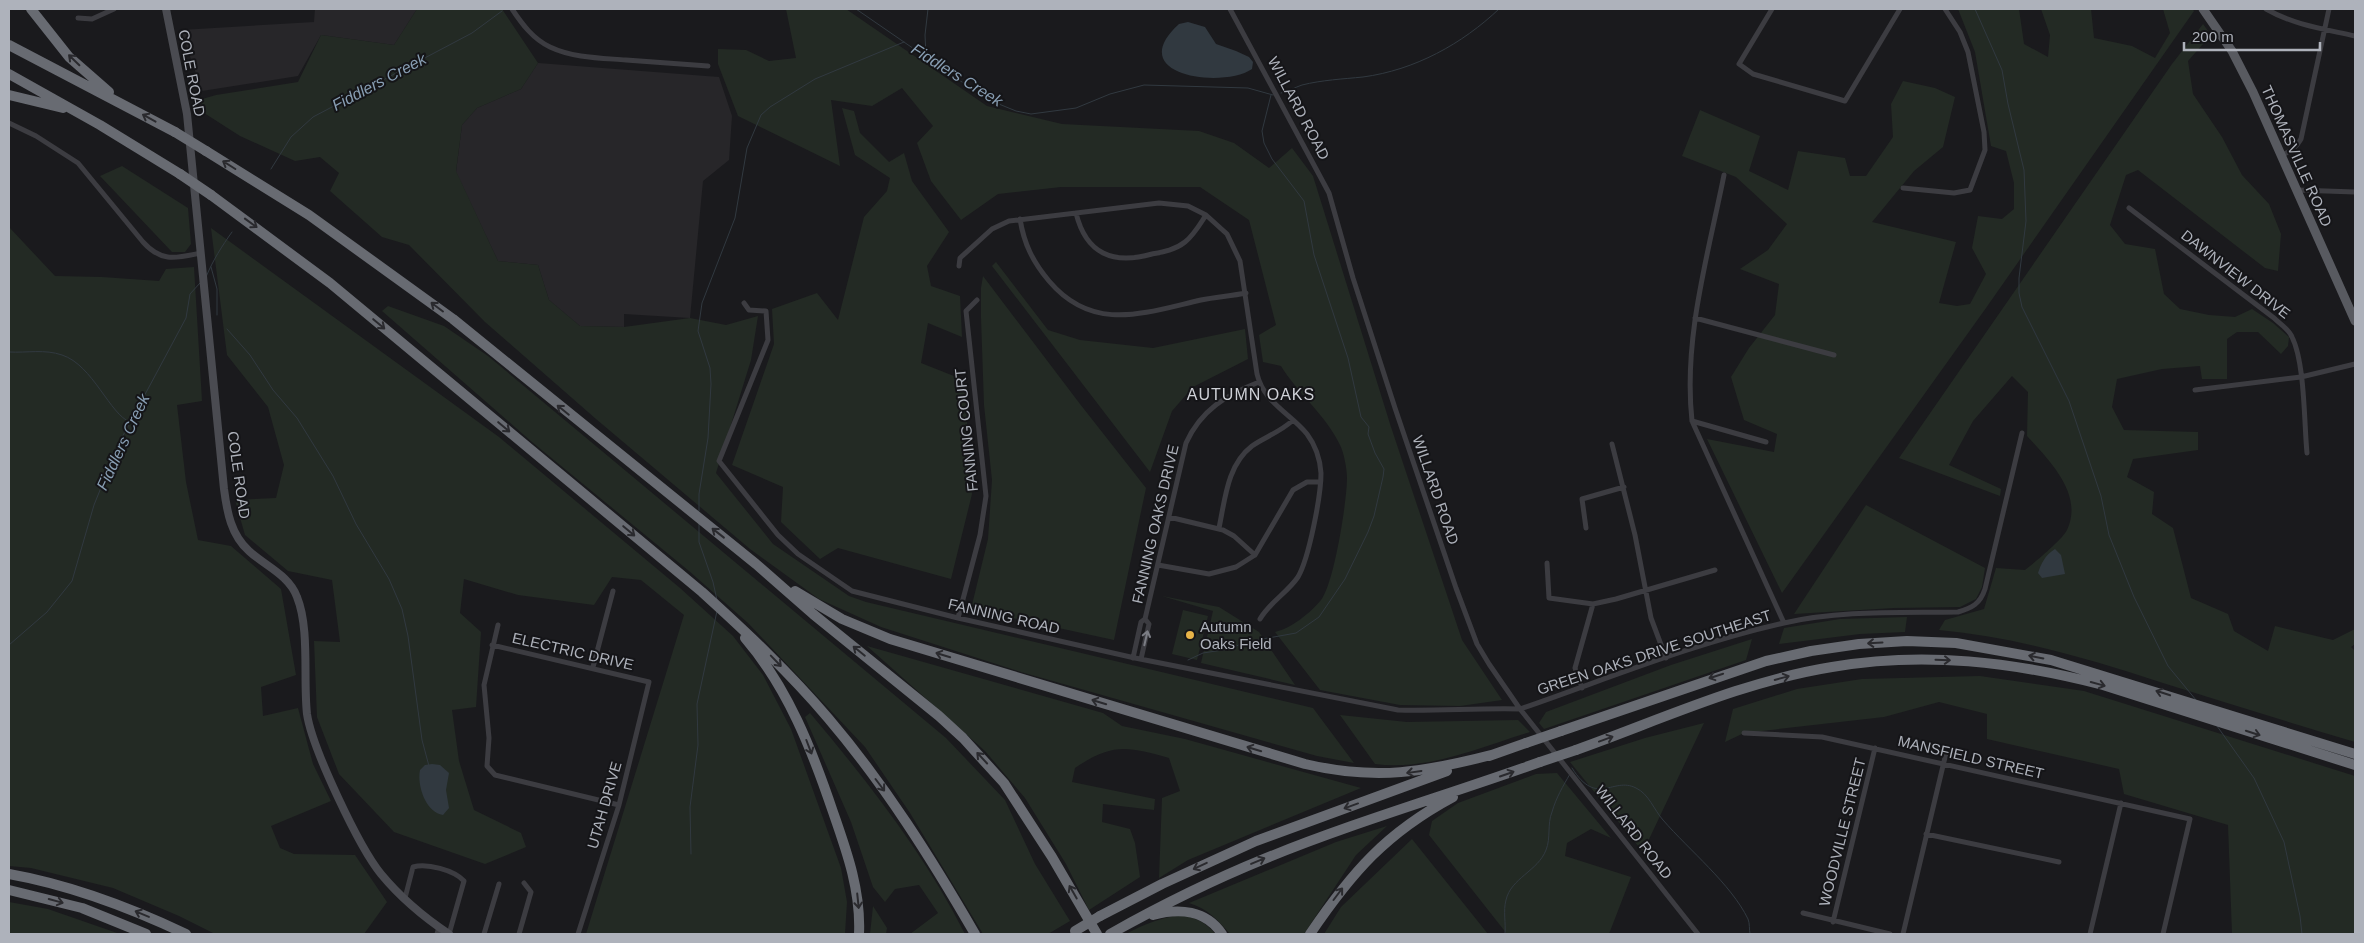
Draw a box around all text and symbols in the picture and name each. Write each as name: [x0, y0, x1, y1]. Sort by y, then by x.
scale bar: [2184, 20, 2320, 52]
street label: COLE ROAD: [175, 28, 209, 118]
text: 200 m: [2192, 28, 2234, 45]
water label: Fiddlers Creek: [908, 40, 1006, 110]
water label: Fiddlers Creek: [329, 50, 430, 114]
one-way arrow: [67, 54, 80, 66]
street label: WILLARD ROAD: [1265, 54, 1333, 163]
street label: THOMASVILLE ROAD: [2258, 83, 2336, 229]
one-way arrow: [142, 113, 157, 123]
one-way arrow: [222, 159, 236, 169]
one-way arrow: [244, 218, 257, 229]
street label: DAWNVIEW DRIVE: [2178, 226, 2294, 322]
one-way arrow: [430, 302, 444, 312]
one-way arrow: [372, 318, 385, 329]
street label: FANNING COURT: [951, 367, 981, 493]
district label: AUTUMN OAKS: [1187, 386, 1315, 403]
water label: Fiddlers Creek: [93, 390, 153, 493]
one-way arrow: [557, 404, 570, 415]
one-way arrow: [497, 422, 510, 433]
street label: COLE ROAD: [224, 430, 254, 520]
street label: WILLARD ROAD: [1409, 433, 1463, 547]
street label: FANNING OAKS DRIVE: [1128, 443, 1182, 605]
one-way arrow: [622, 526, 635, 537]
one-way arrow: [711, 528, 724, 539]
street label: FANNING ROAD: [946, 595, 1062, 637]
street label: GREEN OAKS DRIVE SOUTHEAST: [1535, 606, 1773, 698]
place label: Autumn Oaks Field: [1200, 618, 1272, 652]
street label: ELECTRIC DRIVE: [511, 629, 635, 673]
marker: Autumn Oaks Field: [1184, 629, 1196, 641]
one-way arrow: [1142, 631, 1151, 647]
one-way arrow: [1867, 639, 1883, 648]
one-way arrow: [853, 646, 866, 657]
one-way arrow: [935, 650, 951, 660]
one-way arrow: [2029, 652, 2045, 661]
one-way arrow: [770, 655, 782, 667]
one-way arrow: [1935, 655, 1951, 664]
one-way arrow: [1709, 672, 1725, 682]
one-way arrow: [1774, 673, 1790, 682]
one-way arrow: [2090, 680, 2106, 689]
one-way arrow: [2156, 688, 2172, 698]
one-way arrow: [1091, 697, 1107, 707]
one-way arrow: [2245, 728, 2261, 738]
street label: MANSFIELD STREET: [1896, 732, 2046, 782]
one-way arrow: [1598, 734, 1614, 743]
one-way arrow: [804, 739, 814, 754]
one-way arrow: [1247, 744, 1263, 754]
one-way arrow: [976, 751, 988, 764]
street label: WOODVILLE STREET: [1815, 756, 1869, 908]
street label: UTAH DRIVE: [583, 760, 625, 850]
one-way arrow: [1406, 767, 1422, 777]
one-way arrow: [1499, 769, 1514, 778]
one-way arrow: [875, 778, 886, 791]
street label: WILLARD ROAD: [1592, 782, 1676, 882]
one-way arrow: [1343, 802, 1359, 811]
one-way arrow: [1250, 856, 1265, 866]
one-way arrow: [1193, 862, 1208, 871]
one-way arrow: [1067, 885, 1077, 900]
one-way arrow: [1332, 888, 1343, 901]
one-way arrow: [853, 893, 863, 909]
one-way arrow: [48, 897, 64, 906]
one-way arrow: [135, 909, 150, 918]

